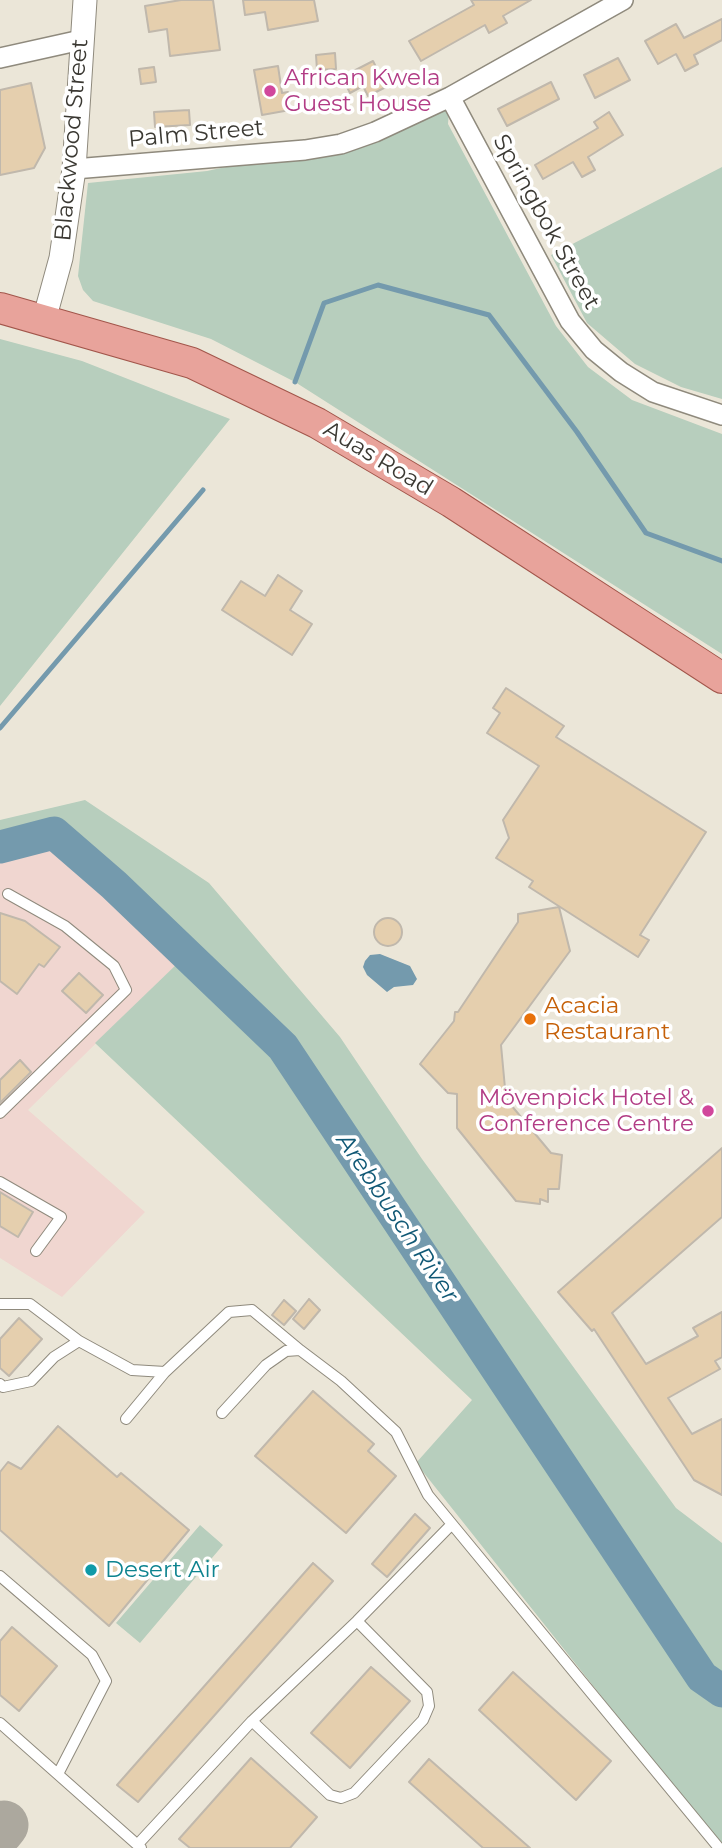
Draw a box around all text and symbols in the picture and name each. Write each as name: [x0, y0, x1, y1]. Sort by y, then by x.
street label: Blackwood Street: [49, 38, 95, 242]
place label: African Kwela Guest House: [284, 64, 441, 118]
marker: African Kwela Guest House: [262, 83, 278, 99]
street label: Palm Street: [127, 114, 265, 154]
street label: Springbok Street: [487, 130, 605, 314]
street label: Auas Road: [318, 416, 438, 502]
place label: Acacia Restaurant: [544, 992, 670, 1046]
marker: Acacia Restaurant: [522, 1011, 538, 1027]
place label: Mövenpick Hotel & Conference Centre: [478, 1084, 694, 1138]
marker: Mövenpick Hotel & Conference Centre: [700, 1103, 716, 1119]
water label: Arebbusch River: [330, 1128, 464, 1308]
place label: Desert Air: [105, 1556, 220, 1584]
marker: Desert Air: [83, 1562, 99, 1578]

